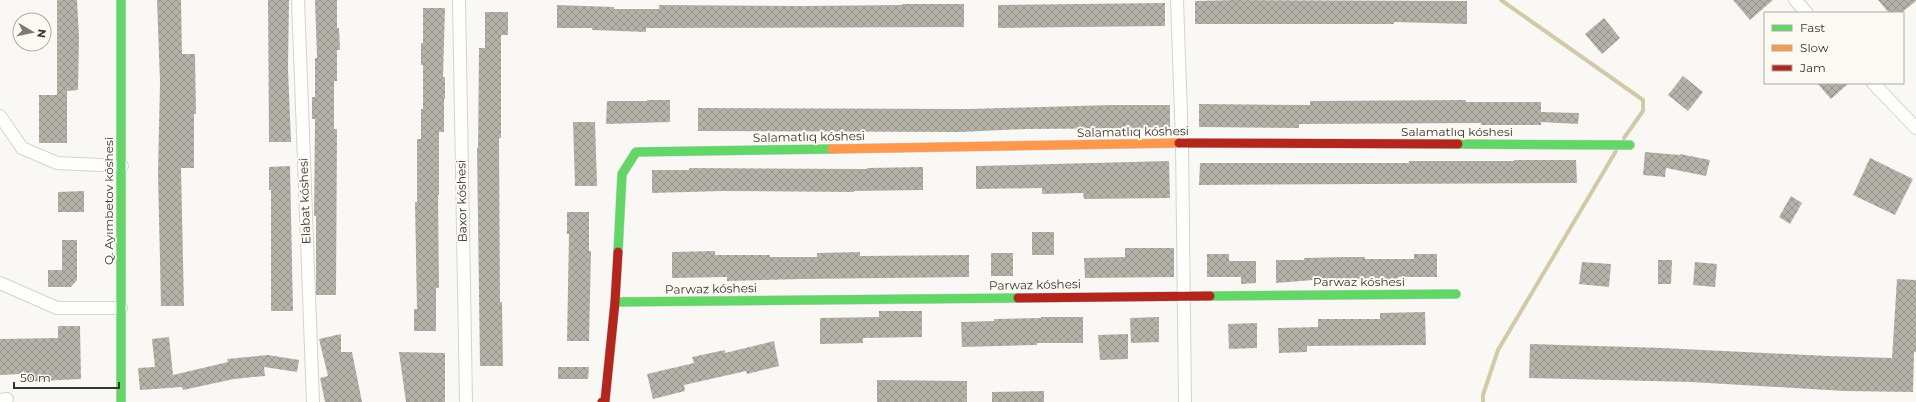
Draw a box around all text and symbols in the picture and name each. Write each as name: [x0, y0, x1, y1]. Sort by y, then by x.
north arrow: [12, 12, 52, 52]
legend: [1764, 12, 1904, 84]
text: Fast: [1800, 20, 1825, 35]
text: N: [34, 28, 49, 39]
text: Slow: [1800, 40, 1829, 55]
text: Jam: [1799, 60, 1826, 75]
street label: Salamatlıq kóshesi: [1077, 123, 1189, 140]
street label: Salamatlıq kóshesi: [1401, 124, 1513, 139]
street label: Salamatlıq kóshesi: [753, 128, 865, 145]
street label: Q. Ayımbetov kóshesi: [101, 137, 116, 265]
street label: Elabat kóshesi: [295, 158, 314, 244]
street label: Baxor kóshesi: [453, 160, 470, 242]
street label: Parwaz kóshesi: [1313, 274, 1405, 289]
street label: Parwaz kóshesi: [989, 276, 1081, 293]
street label: Parwaz kóshesi: [665, 280, 757, 297]
scale bar: [14, 364, 119, 390]
text: 50 m: [20, 370, 51, 385]

